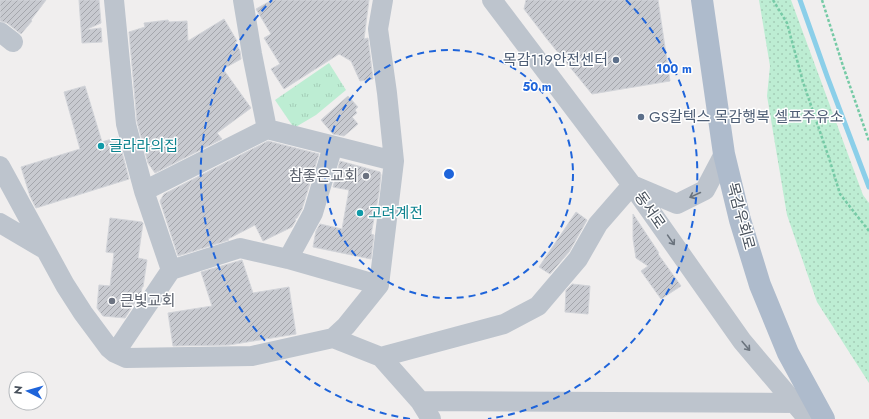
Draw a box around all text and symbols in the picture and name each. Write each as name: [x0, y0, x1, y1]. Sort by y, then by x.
place label: 목감119안전센터: [503, 49, 608, 71]
marker: 목감119안전센터: [611, 55, 621, 65]
text: 100 m: [656, 60, 692, 78]
text: 50 m: [522, 78, 552, 96]
place label: GS칼텍스 목감행복 셀프주유소: [649, 106, 844, 128]
marker: GS칼텍스 목감행복 셀프주유소: [636, 112, 646, 122]
place label: 글라라의집: [109, 135, 178, 157]
marker: 글라라의집: [96, 141, 106, 151]
place label: 참좋은교회: [289, 165, 358, 187]
centre of rings: [442, 167, 456, 181]
marker: 참좋은교회: [361, 171, 371, 181]
street label: 목감우회로: [721, 180, 761, 252]
street label: 동서로: [629, 187, 671, 233]
one-way arrow: [689, 192, 701, 199]
place label: 고려계전: [368, 202, 423, 224]
marker: 고려계전: [355, 208, 365, 218]
one-way arrow: [667, 234, 675, 245]
place label: 큰빛교회: [120, 290, 175, 312]
marker: 큰빛교회: [107, 296, 117, 306]
one-way arrow: [742, 340, 751, 351]
north arrow: [8, 371, 48, 411]
text: N: [10, 385, 26, 395]

